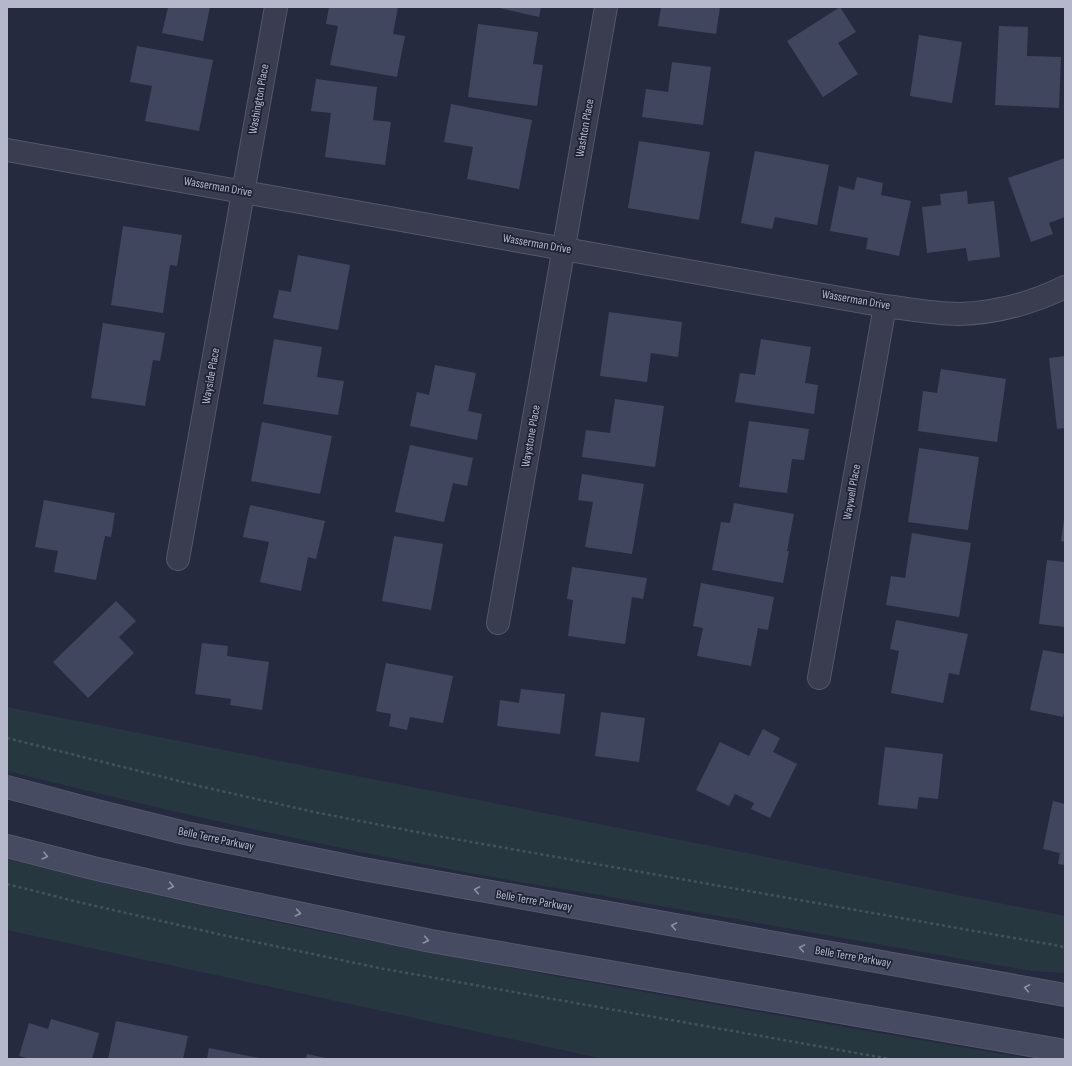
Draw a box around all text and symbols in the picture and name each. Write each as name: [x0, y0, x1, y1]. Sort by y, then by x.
street label: Washington Place: [245, 63, 273, 135]
street label: Washton Place: [573, 98, 598, 158]
street label: Wasserman Drive: [183, 174, 254, 200]
street label: Wasserman Drive: [502, 231, 573, 257]
street label: Wasserman Drive: [821, 287, 892, 313]
street label: Wayside Place: [199, 347, 223, 405]
street label: Waystone Place: [518, 404, 544, 468]
street label: Waywell Place: [840, 463, 864, 521]
street label: Belle Terre Parkway: [177, 824, 256, 854]
one-way arrow: [42, 851, 48, 859]
one-way arrow: [168, 881, 174, 889]
one-way arrow: [474, 887, 480, 895]
street label: Belle Terre Parkway: [495, 887, 574, 915]
one-way arrow: [295, 908, 301, 916]
one-way arrow: [671, 922, 677, 930]
one-way arrow: [422, 935, 429, 943]
street label: Belle Terre Parkway: [814, 943, 893, 971]
one-way arrow: [799, 945, 805, 953]
one-way arrow: [1023, 985, 1030, 993]

